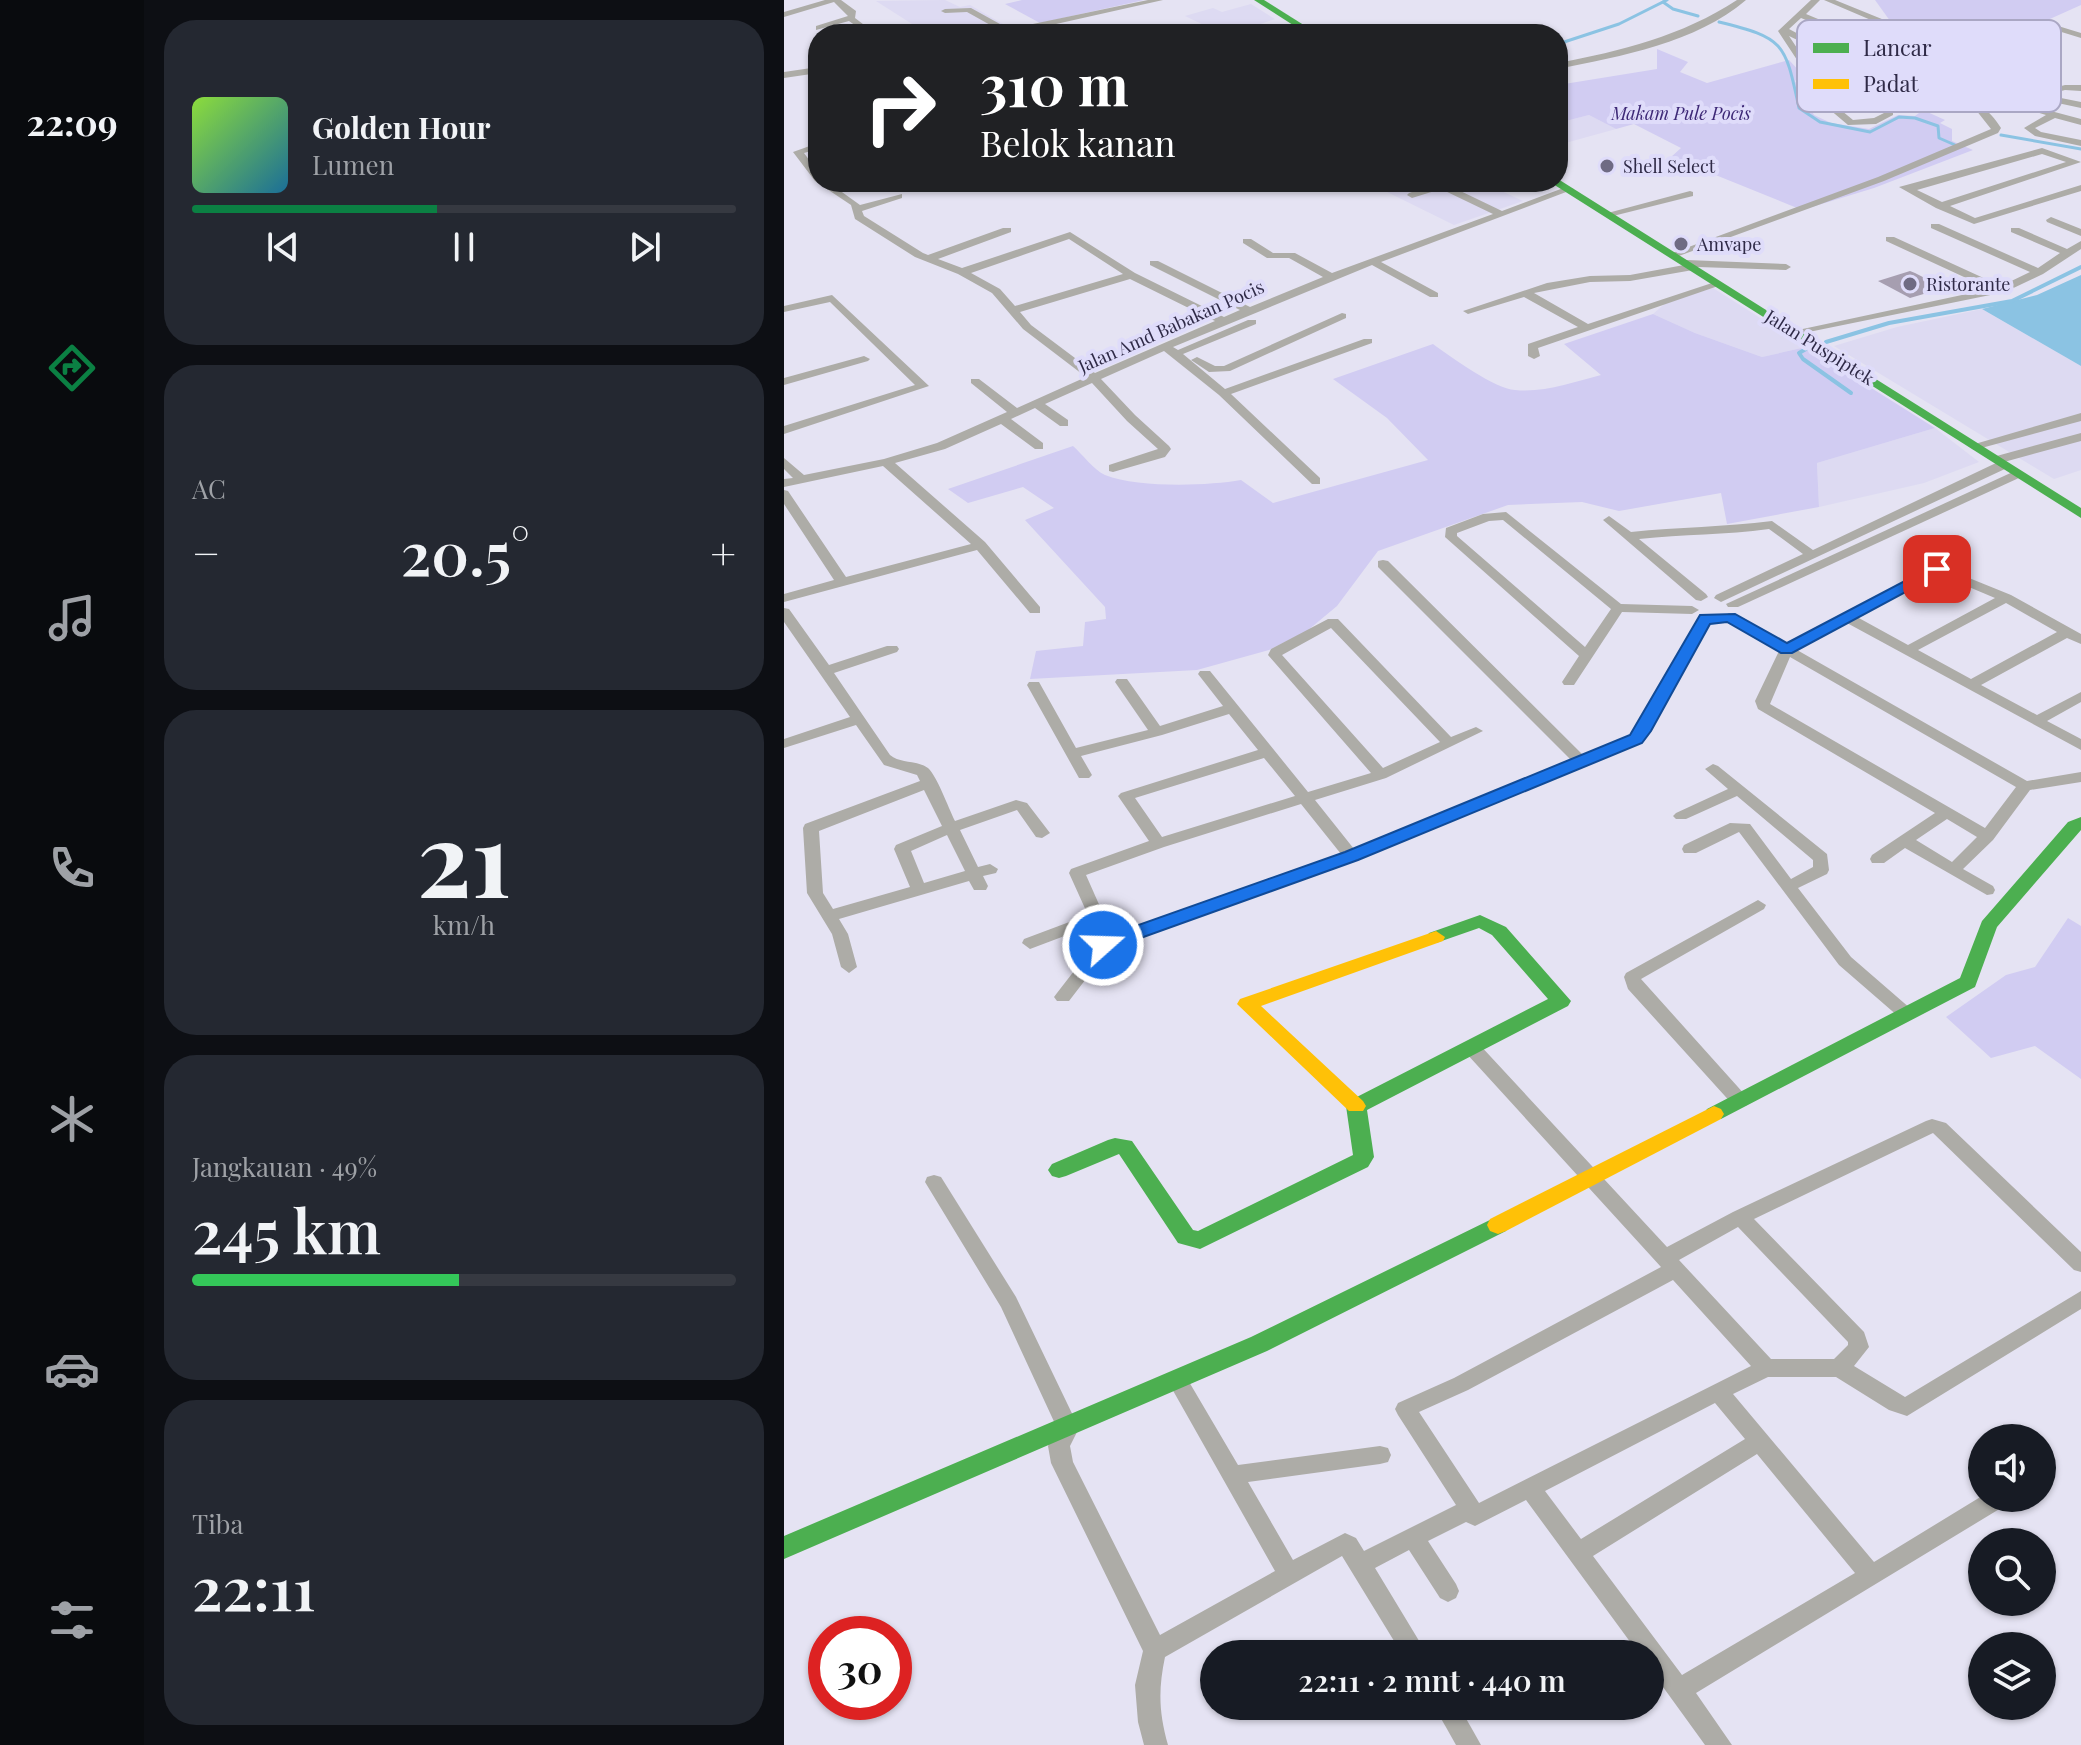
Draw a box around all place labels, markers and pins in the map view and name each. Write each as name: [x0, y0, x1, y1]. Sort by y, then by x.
place label: Shell Select: [1623, 154, 1716, 178]
marker: Shell Select: [1598, 157, 1616, 175]
place label: Amvape: [1696, 232, 1761, 256]
marker: Amvape: [1672, 235, 1690, 253]
place label: Ristorante: [1926, 272, 2010, 296]
marker: Ristorante: [1901, 275, 1919, 293]
pin: [1903, 535, 1971, 603]

